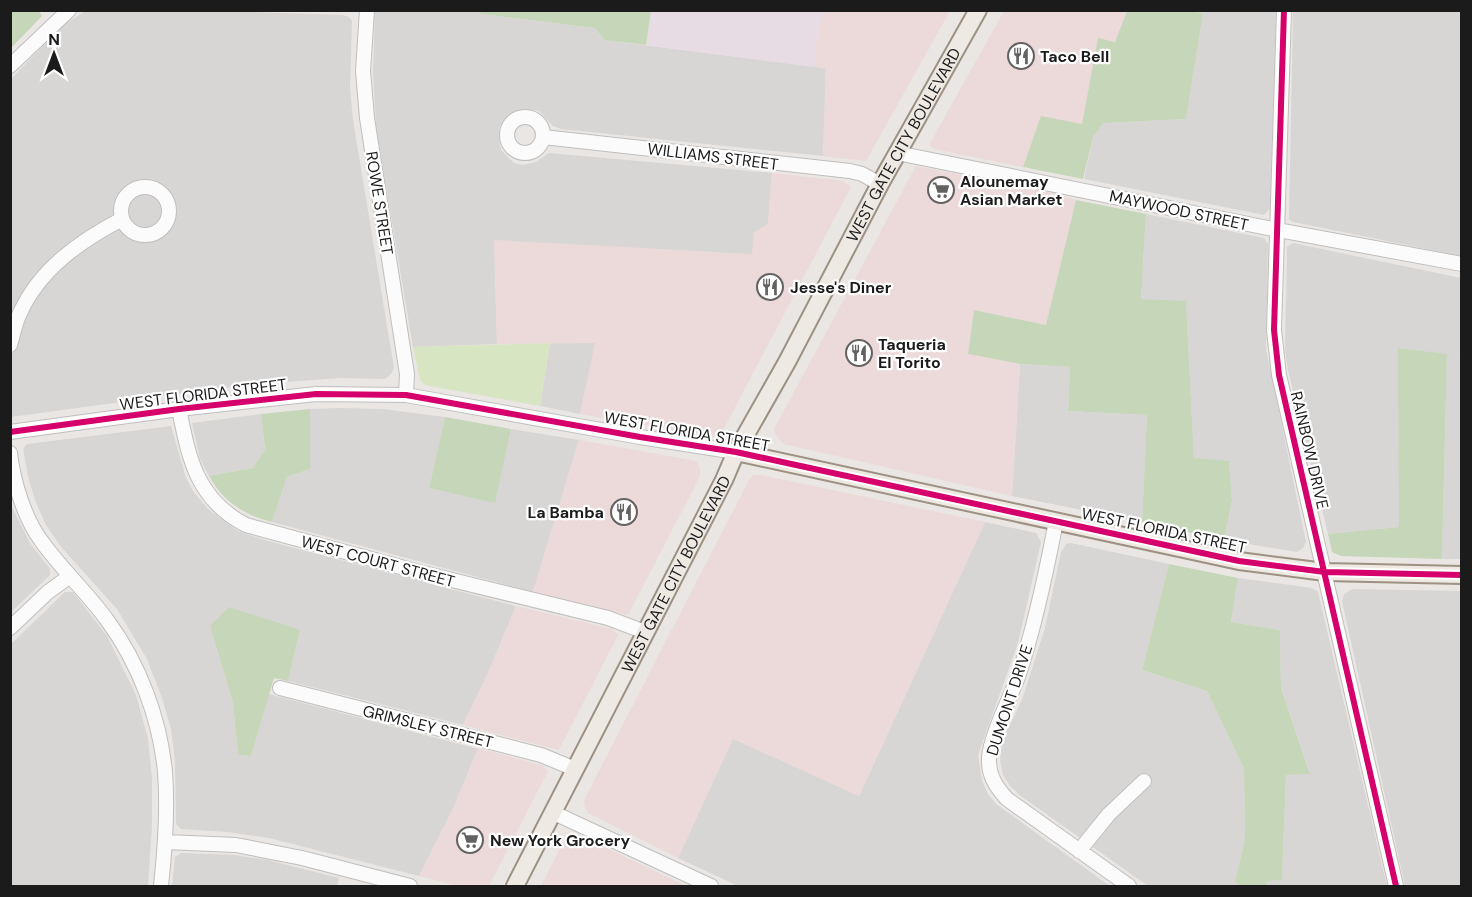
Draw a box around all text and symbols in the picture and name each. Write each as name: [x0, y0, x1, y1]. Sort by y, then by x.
north arrow: [24, 24, 84, 84]
text: N: [48, 29, 60, 50]
restaurant icon: Taco Bell: [1006, 41, 1036, 71]
street label: WEST GATE CITY BOULEVARD: [842, 44, 966, 246]
place label: Taco Bell: [1040, 46, 1109, 67]
street label: WILLIAMS STREET: [646, 138, 780, 175]
street label: ROWE STREET: [361, 150, 398, 257]
place label: Alounemay Asian Market: [960, 171, 1062, 210]
supermarket icon: Alounemay Asian Market: [926, 175, 956, 205]
street label: MAYWOOD STREET: [1107, 185, 1250, 236]
restaurant icon: Jesse's Diner: [755, 272, 785, 302]
place label: Jesse's Diner: [790, 277, 892, 298]
place label: Taqueria El Torito: [878, 334, 946, 373]
restaurant icon: Taqueria El Torito: [844, 338, 874, 368]
street label: WEST FLORIDA STREET: [118, 374, 288, 415]
street label: RAINBOW DRIVE: [1286, 389, 1333, 511]
street label: WEST FLORIDA STREET: [602, 407, 771, 456]
street label: WEST GATE CITY BOULEVARD: [617, 472, 735, 676]
restaurant icon: La Bamba: [609, 497, 639, 527]
place label: La Bamba: [527, 502, 604, 523]
street label: WEST FLORIDA STREET: [1080, 503, 1248, 558]
street label: WEST COURT STREET: [299, 531, 457, 592]
street label: DUMONT DRIVE: [982, 642, 1037, 758]
street label: GRIMSLEY STREET: [360, 700, 495, 753]
supermarket icon: New York Grocery: [455, 825, 485, 855]
place label: New York Grocery: [490, 830, 630, 851]

